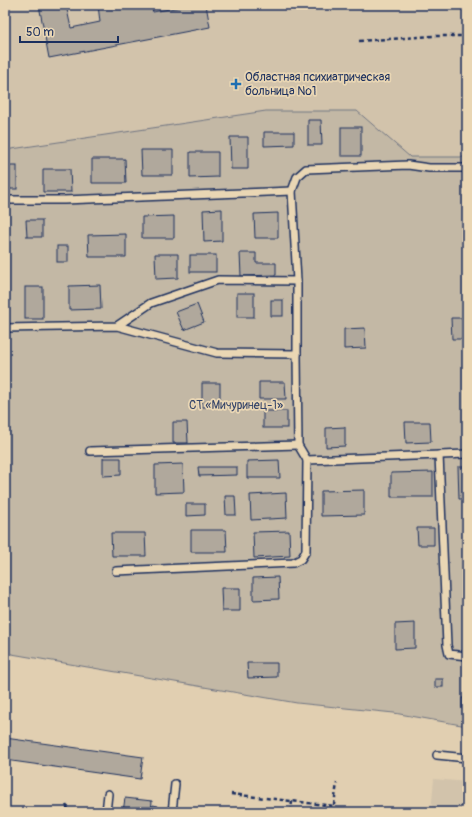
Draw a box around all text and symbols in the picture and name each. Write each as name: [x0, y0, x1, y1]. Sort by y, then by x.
scale bar: [20, 18, 118, 44]
text: 50 m: [26, 25, 54, 40]
place label: Областная психиатрическая больница №1: [245, 70, 390, 99]
marker: Областная психиатрическая больница №1: [230, 78, 242, 90]
park label: СТ «Мичуринец-1»: [189, 398, 283, 413]

